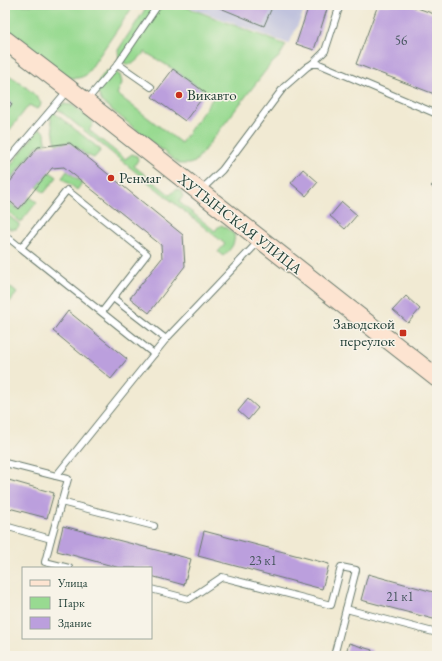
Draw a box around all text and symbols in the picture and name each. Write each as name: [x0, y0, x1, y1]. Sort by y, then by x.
house number: 56: [395, 32, 407, 49]
place label: Викавто: [187, 85, 237, 104]
marker: Викавто: [174, 90, 184, 100]
place label: Ренмаг: [119, 168, 162, 187]
street label: ХУТЫНСКАЯ УЛИЦА: [173, 168, 307, 278]
marker: Ренмаг: [106, 173, 116, 183]
place label: Заводской переулок: [333, 314, 395, 350]
marker: Заводской переулок: [398, 328, 408, 338]
house number: 23 к1: [249, 552, 277, 569]
legend: [22, 567, 152, 639]
text: Улица: [57, 575, 88, 591]
house number: 21 к1: [386, 588, 414, 605]
text: Парк: [58, 595, 85, 611]
text: Здание: [58, 615, 92, 631]

